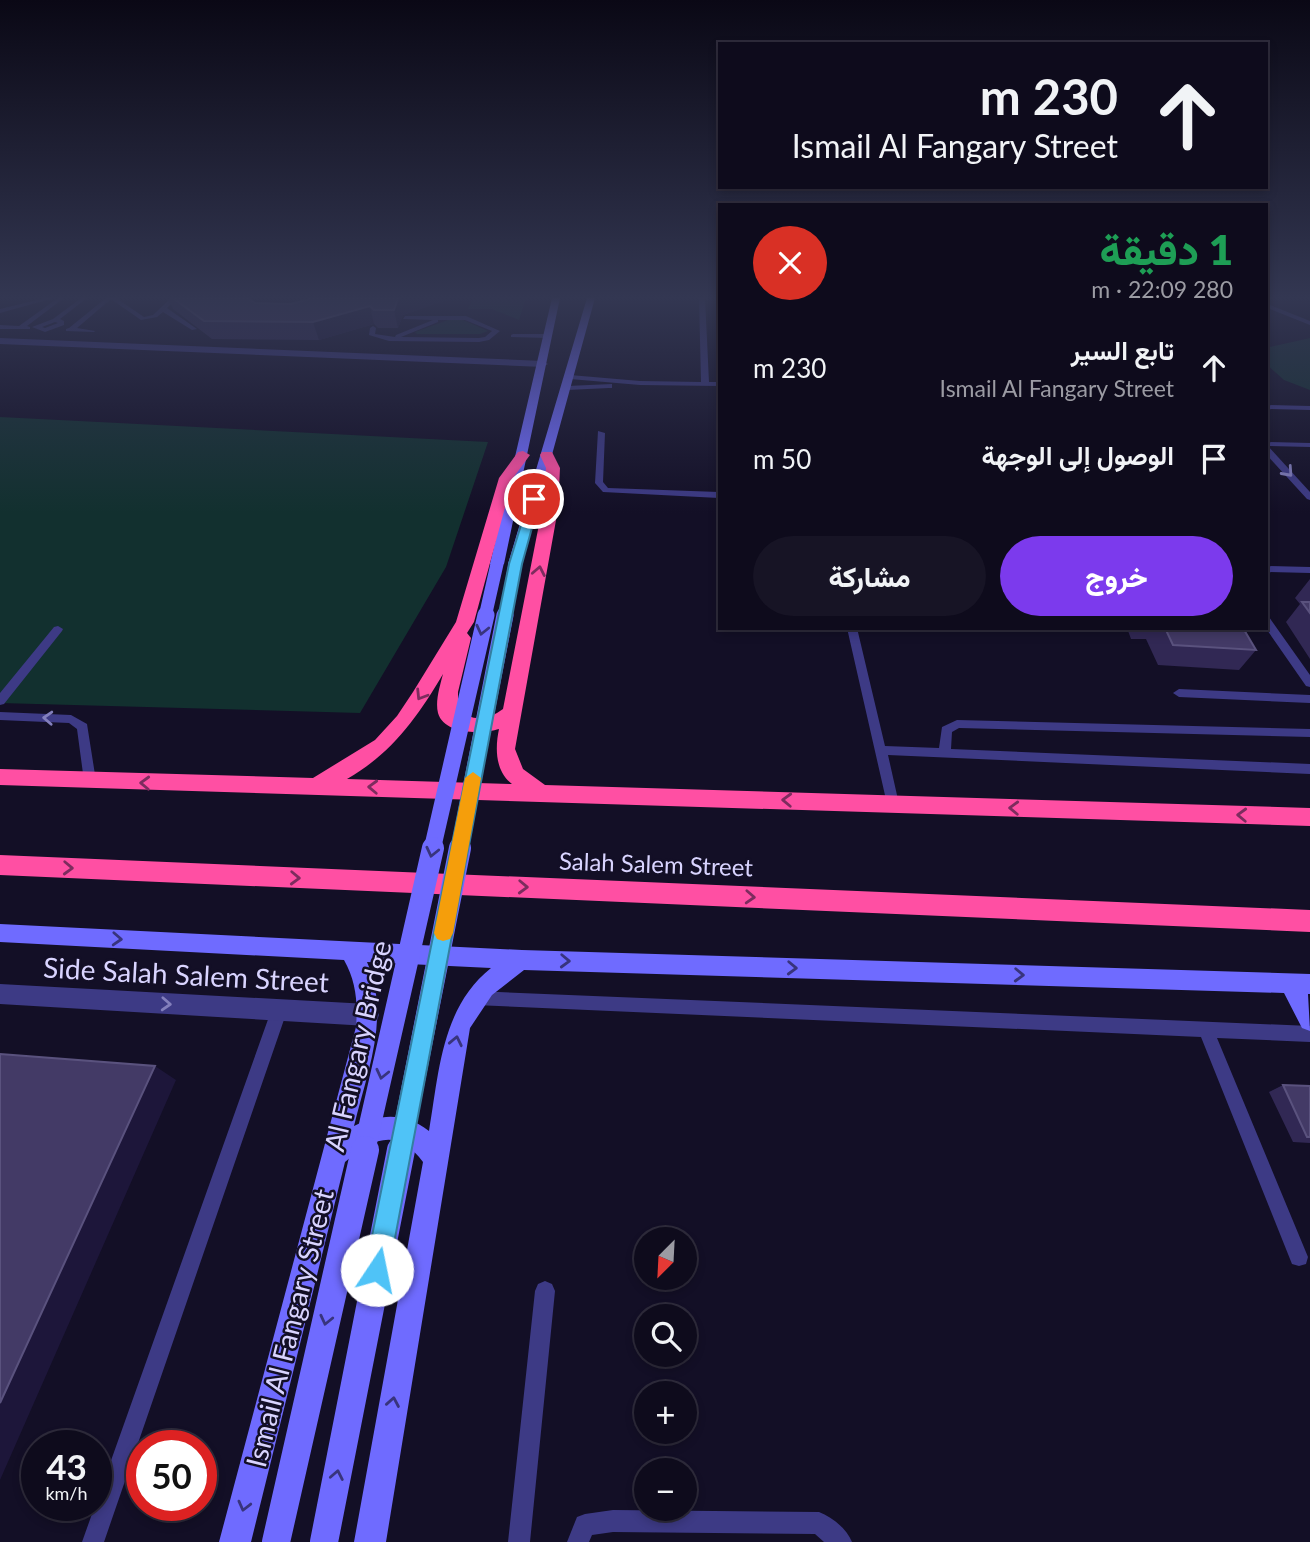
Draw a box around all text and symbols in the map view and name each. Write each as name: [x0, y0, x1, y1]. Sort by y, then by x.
text: 230 m: [980, 67, 1118, 125]
icon: ahead: [1142, 70, 1233, 161]
text: Ismail Al Fangary Street: [792, 126, 1118, 165]
text: 1 دقيقة: [1099, 224, 1233, 274]
button: close: [753, 226, 827, 300]
text: 280 m · 22:09: [1091, 275, 1233, 303]
text: تابع السير: [1071, 334, 1174, 366]
icon: ahead: [1195, 349, 1233, 387]
text: 230 m: [753, 352, 826, 384]
text: Ismail Al Fangary Street: [940, 374, 1174, 402]
text: الوصول إلى الوجهة: [982, 439, 1174, 471]
icon: arrive: [1195, 440, 1233, 478]
text: 50 m: [753, 443, 811, 475]
one-way arrow: [1279, 464, 1292, 477]
pin: [504, 469, 564, 529]
icon: arrive: [515, 480, 553, 518]
button: مشاركة: [753, 536, 986, 616]
button: خروج: [1000, 536, 1233, 616]
one-way arrow: [530, 565, 545, 577]
one-way arrow: [476, 624, 490, 636]
one-way arrow: [416, 688, 429, 701]
one-way arrow: [42, 711, 53, 726]
one-way arrow: [140, 775, 150, 791]
one-way arrow: [367, 779, 378, 795]
one-way arrow: [781, 793, 792, 808]
one-way arrow: [1009, 800, 1020, 815]
one-way arrow: [1236, 807, 1247, 823]
one-way arrow: [426, 846, 440, 858]
street label: Salah Salem Street: [559, 846, 754, 881]
one-way arrow: [63, 861, 74, 876]
one-way arrow: [290, 870, 301, 885]
one-way arrow: [518, 880, 529, 895]
one-way arrow: [745, 889, 756, 904]
one-way arrow: [112, 932, 123, 947]
street label: Al Fangary Bridge: [316, 937, 398, 1154]
street label: Side Salah Salem Street: [42, 950, 330, 998]
one-way arrow: [559, 954, 570, 969]
one-way arrow: [787, 961, 798, 976]
one-way arrow: [1015, 967, 1025, 983]
one-way arrow: [161, 996, 172, 1011]
one-way arrow: [448, 1035, 462, 1047]
one-way arrow: [376, 1068, 390, 1080]
street label: Ismail Al Fangary Street: [238, 1185, 340, 1470]
north arrow: [634, 1227, 696, 1290]
map controls: [634, 1227, 697, 1521]
position arrow: [340, 1233, 414, 1307]
button: search: [634, 1304, 697, 1367]
one-way arrow: [320, 1314, 335, 1326]
button: +: [634, 1381, 697, 1444]
one-way arrow: [385, 1396, 400, 1408]
speed limit sign: 50: [126, 1430, 217, 1521]
text: 43: [46, 1445, 87, 1487]
button: −: [634, 1458, 697, 1521]
one-way arrow: [329, 1469, 344, 1481]
text: km/h: [45, 1482, 88, 1504]
one-way arrow: [238, 1500, 252, 1512]

